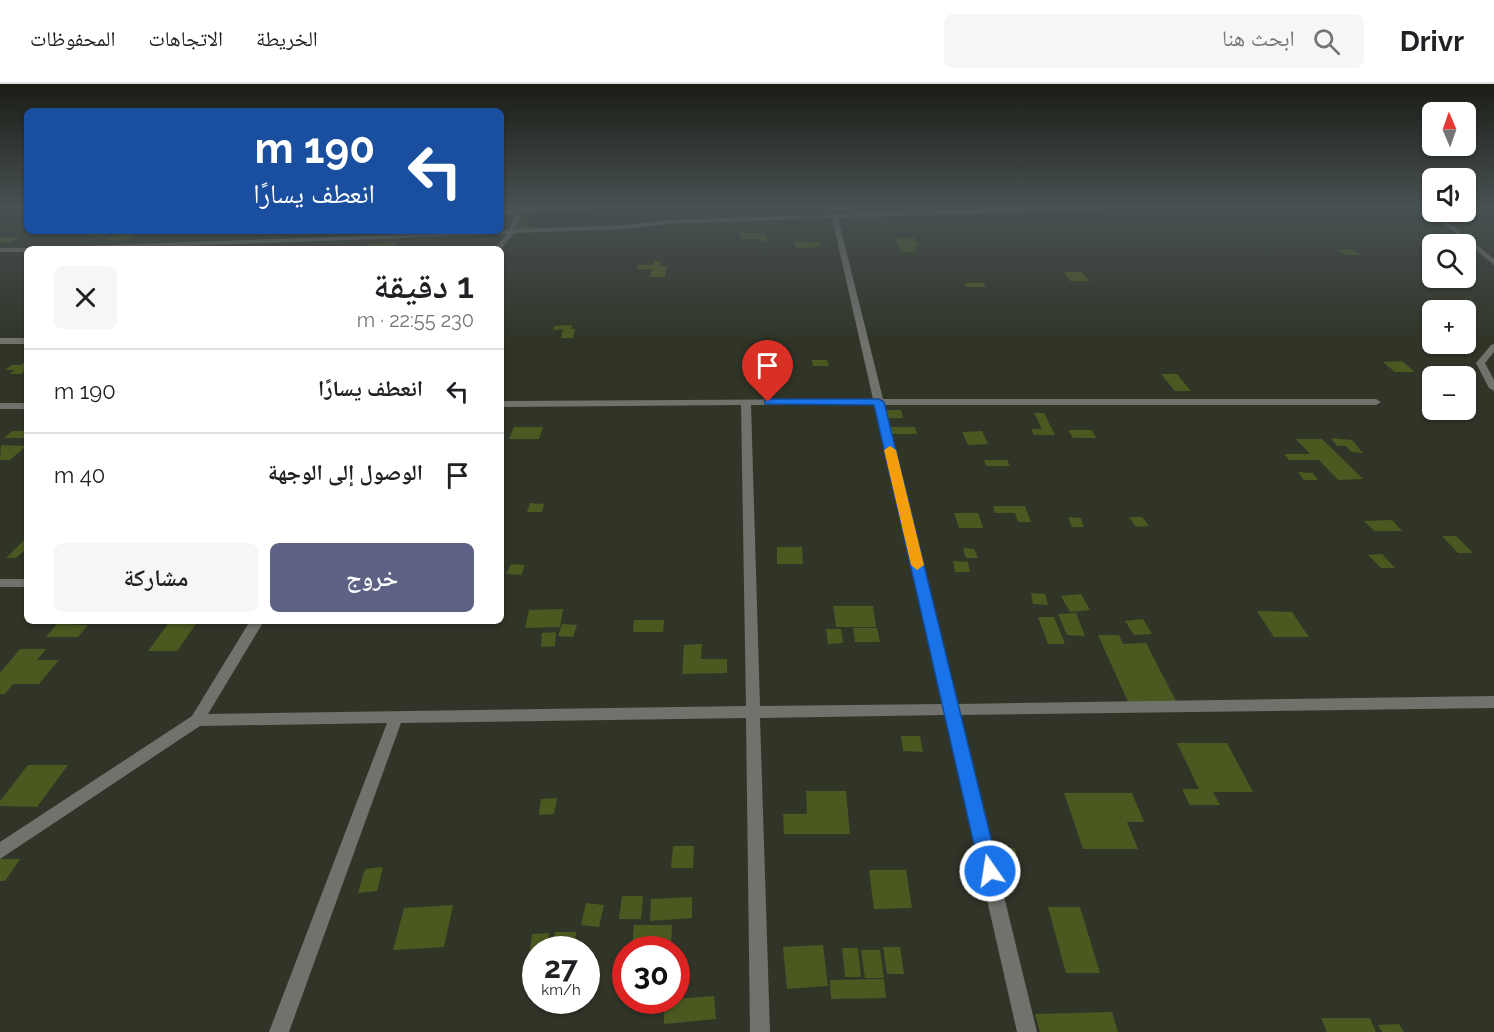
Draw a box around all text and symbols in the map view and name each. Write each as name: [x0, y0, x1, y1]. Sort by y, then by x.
search box: [944, 14, 1364, 68]
text: ابحث هنا: [1222, 25, 1295, 51]
icon: search: [1310, 25, 1343, 58]
text: Drivr: [1400, 25, 1464, 58]
text: المحفوظات: [30, 26, 115, 51]
text: الاتجاهات: [148, 26, 223, 51]
text: الخريطة: [256, 26, 318, 51]
north arrow: [1422, 102, 1476, 156]
map controls: [1422, 102, 1476, 420]
text: 190 m: [255, 124, 375, 173]
icon: left: [396, 132, 474, 210]
button: sound: [1422, 168, 1476, 222]
text: انعطف يسارًا: [253, 178, 375, 209]
button: search: [1422, 234, 1476, 288]
text: 1 دقيقة: [373, 264, 474, 306]
button: close: [54, 266, 117, 329]
button: +: [1422, 300, 1476, 354]
text: 230 m · 22:55: [357, 308, 474, 332]
pin: [742, 340, 793, 402]
icon: arrive: [751, 349, 784, 382]
button: −: [1422, 366, 1476, 420]
text: انعطف يسارًا: [318, 375, 423, 401]
icon: left: [441, 375, 474, 408]
text: 190 m: [54, 378, 116, 404]
text: الوصول إلى الوجهة: [268, 459, 423, 485]
icon: arrive: [441, 459, 474, 492]
text: 40 m: [54, 462, 105, 488]
button: مشاركة: [54, 543, 258, 612]
button: خروج: [270, 543, 474, 612]
position arrow: [958, 839, 1022, 903]
speed limit sign: 30: [612, 936, 690, 1014]
text: 27: [544, 950, 578, 985]
text: km/h: [541, 981, 581, 999]

